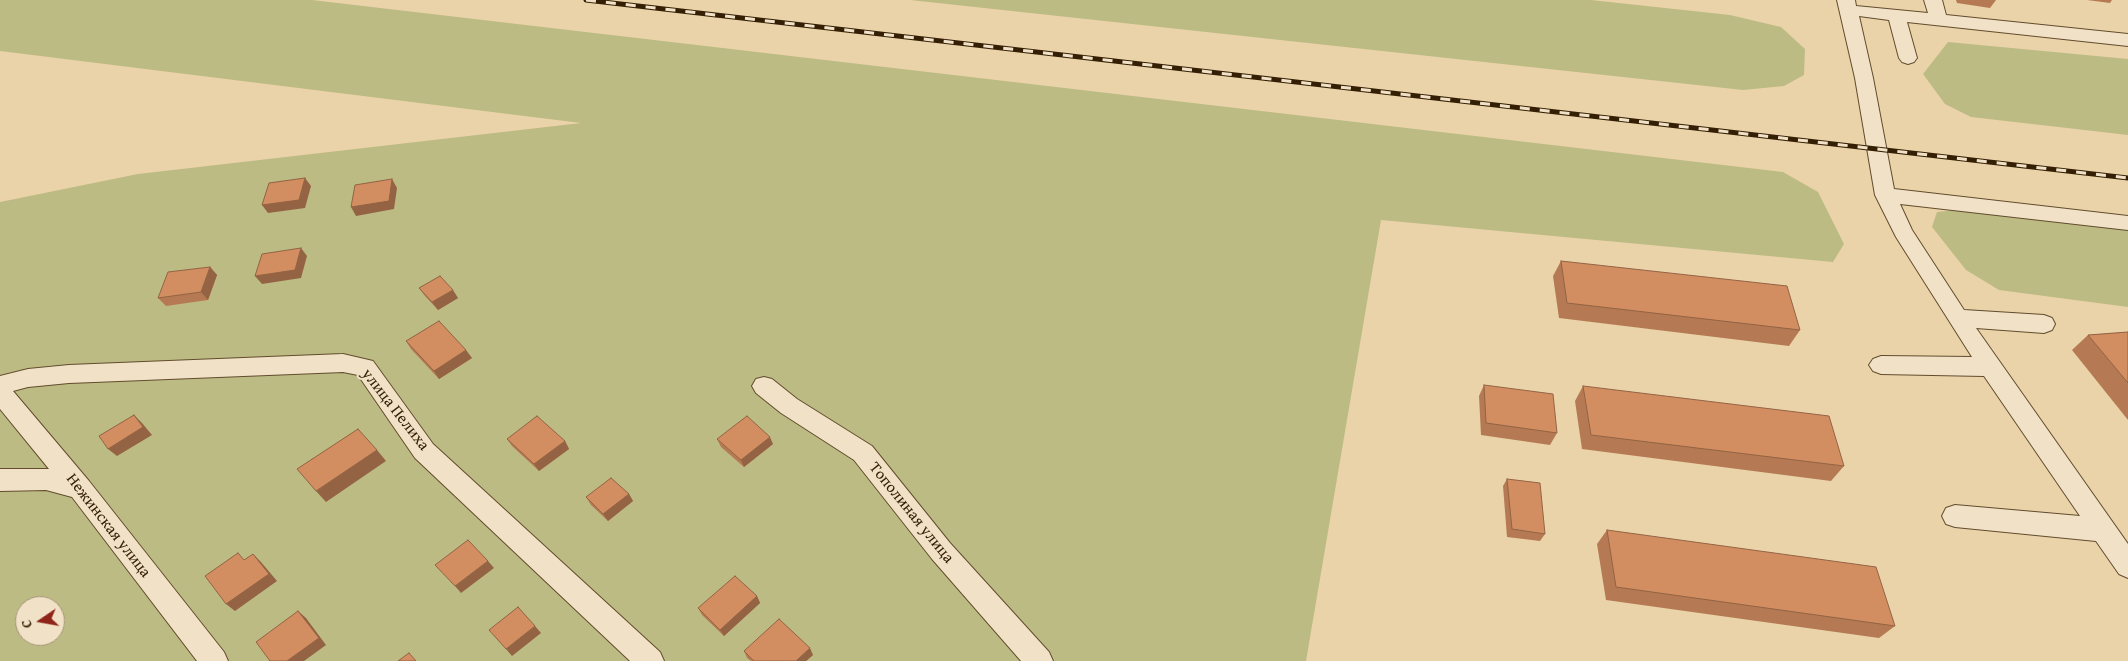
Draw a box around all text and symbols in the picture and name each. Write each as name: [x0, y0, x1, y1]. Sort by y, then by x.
street label: улица Пелиха: [357, 365, 433, 455]
street label: Тополиная улица: [864, 459, 958, 567]
street label: Нежинская улица: [61, 470, 155, 582]
north arrow: [15, 596, 65, 646]
text: С: [16, 618, 37, 630]

